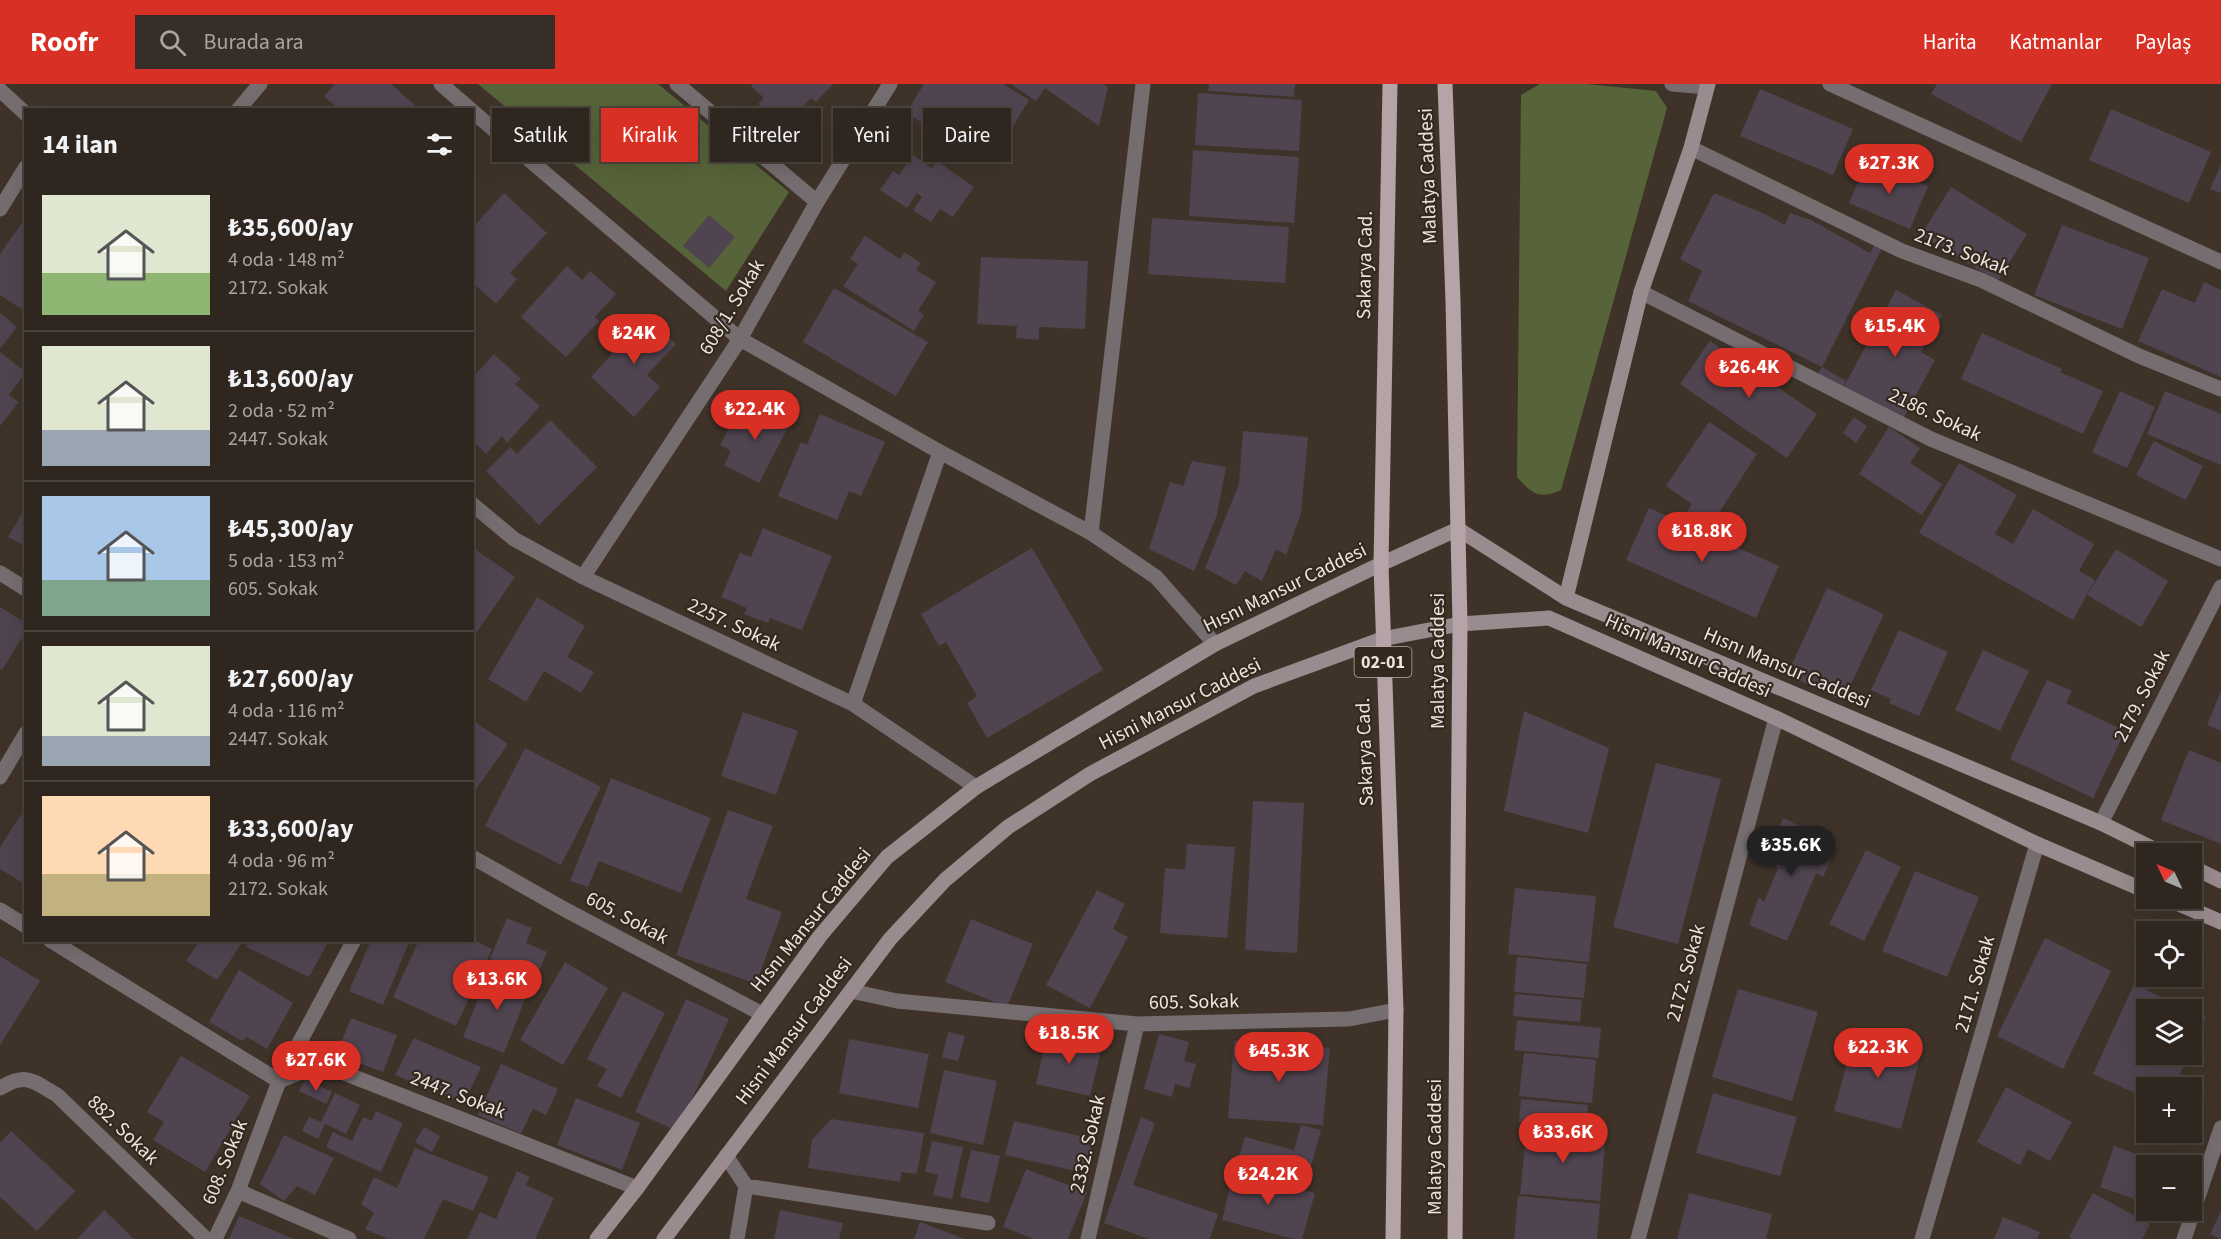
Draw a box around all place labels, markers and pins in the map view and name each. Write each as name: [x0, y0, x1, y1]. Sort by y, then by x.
pin: ₺27.3K: [1840, 144, 1938, 195]
pin: ₺15.4K: [1846, 307, 1944, 358]
pin: ₺24K: [598, 314, 670, 365]
pin: ₺26.4K: [1700, 348, 1798, 399]
pin: ₺22.4K: [706, 390, 804, 441]
pin: ₺18.8K: [1653, 512, 1751, 563]
pin: ₺35.6K: [1742, 826, 1840, 877]
pin: ₺13.6K: [448, 960, 546, 1011]
pin: ₺18.5K: [1020, 1014, 1118, 1065]
pin: ₺22.3K: [1829, 1028, 1927, 1079]
pin: ₺45.3K: [1230, 1032, 1328, 1083]
pin: ₺27.6K: [267, 1041, 365, 1092]
pin: ₺33.6K: [1514, 1113, 1612, 1164]
pin: ₺24.2K: [1219, 1155, 1317, 1206]

